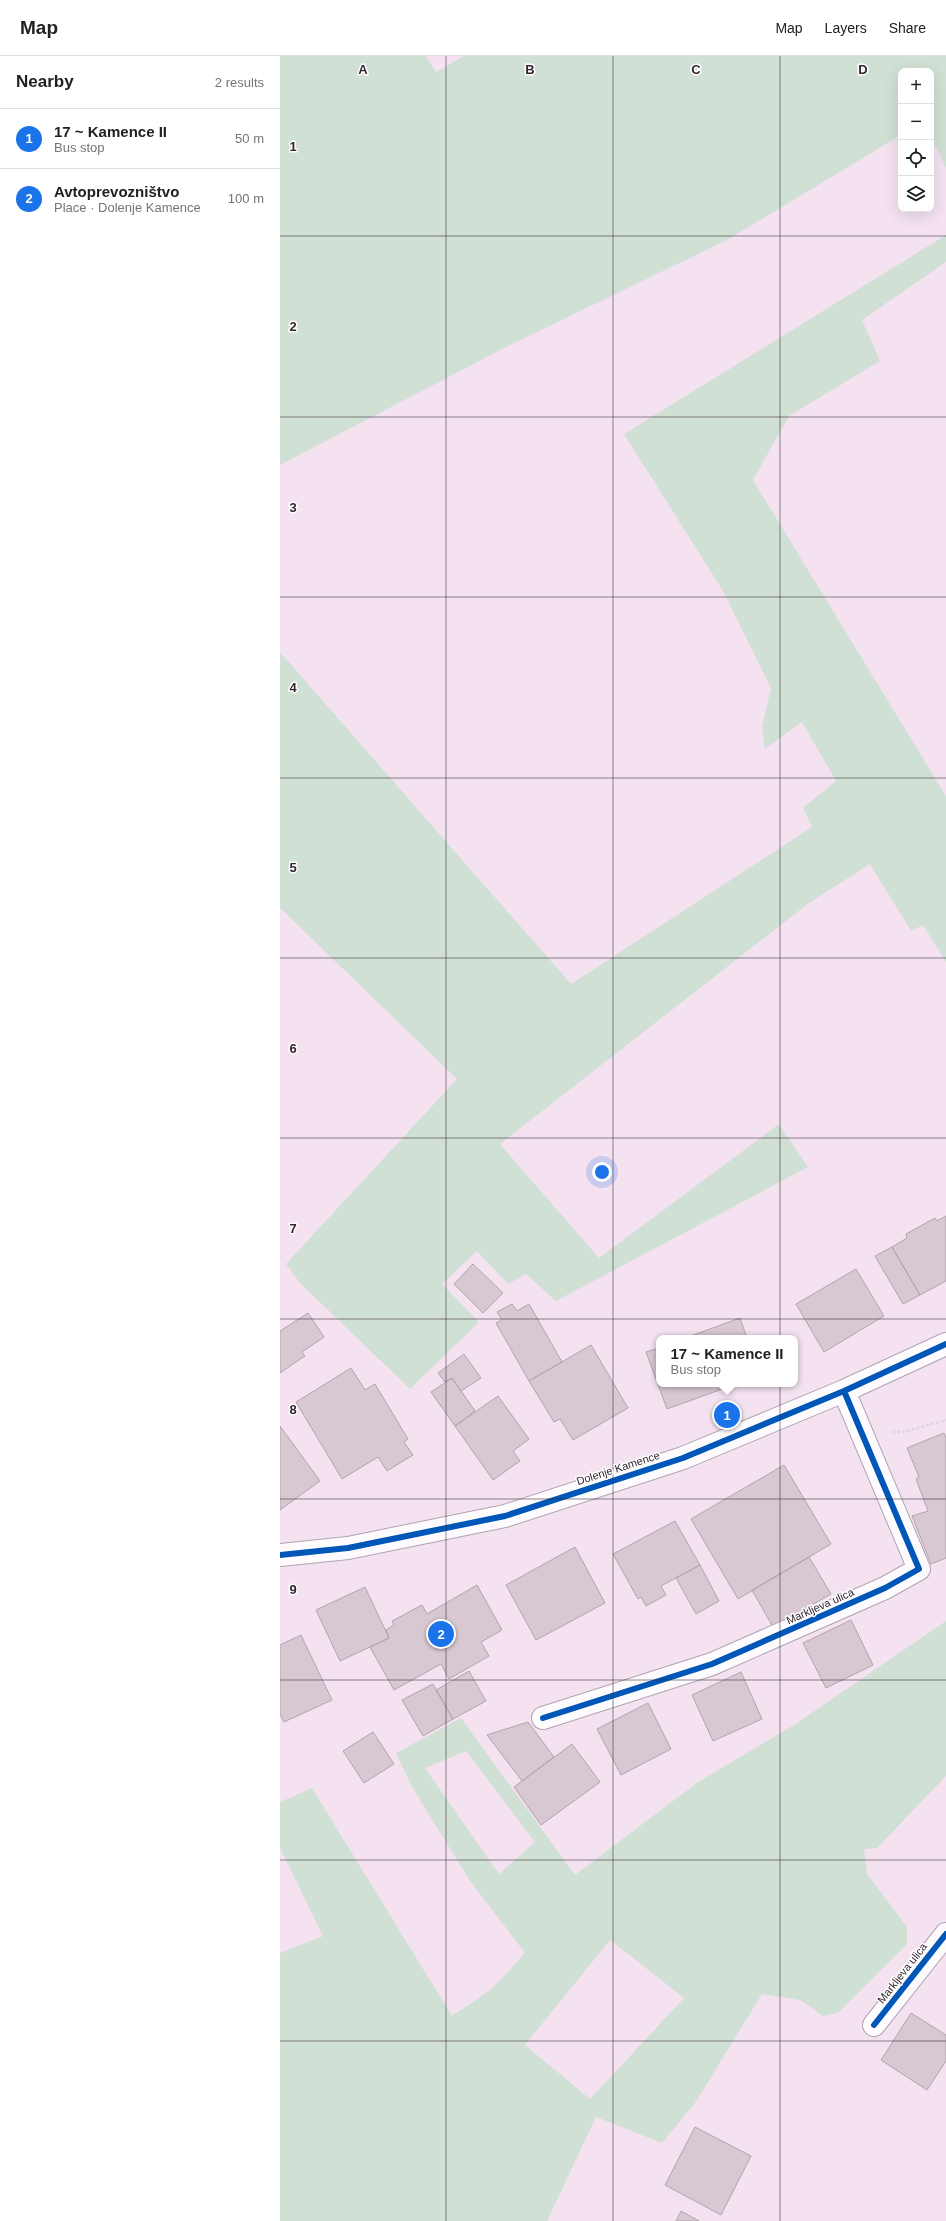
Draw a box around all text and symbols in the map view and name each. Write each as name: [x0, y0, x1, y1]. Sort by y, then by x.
text: Map: [20, 17, 58, 38]
text: Map: [775, 20, 803, 36]
text: Layers: [825, 20, 867, 36]
text: Share: [889, 20, 926, 36]
text: A: [358, 62, 368, 77]
text: B: [525, 62, 535, 77]
text: C: [691, 62, 701, 77]
text: D: [858, 62, 868, 77]
map controls: [898, 68, 934, 212]
button: +: [898, 68, 934, 104]
text: Nearby: [16, 72, 74, 91]
text: 2 results: [215, 75, 264, 90]
button: −: [898, 104, 934, 140]
text: 17 ~ Kamence II: [54, 123, 167, 140]
text: 1: [25, 131, 33, 146]
text: 50 m: [235, 131, 264, 146]
text: 1: [289, 139, 297, 154]
text: Bus stop: [54, 140, 105, 155]
button: locate: [898, 140, 934, 176]
button: layers: [898, 176, 934, 212]
text: Avtoprevozništvo: [54, 183, 179, 200]
text: 2: [25, 191, 33, 206]
text: 100 m: [228, 191, 264, 206]
text: Place · Dolenje Kamence: [54, 200, 201, 215]
text: 2: [289, 319, 297, 334]
text: 3: [289, 500, 297, 515]
text: 4: [289, 680, 297, 695]
text: 5: [289, 860, 297, 875]
text: 6: [289, 1041, 297, 1056]
your location: [592, 1162, 612, 1182]
text: 7: [289, 1221, 297, 1236]
popup: [656, 1335, 798, 1387]
text: 17 ~ Kamence II: [671, 1345, 783, 1362]
text: Bus stop: [671, 1362, 721, 1377]
pin: 1: [714, 1400, 740, 1430]
text: 8: [289, 1402, 297, 1417]
street label: Dolenje Kamence: [575, 1449, 661, 1487]
text: 9: [289, 1582, 297, 1597]
street label: Markljeva ulica: [784, 1585, 856, 1626]
pin: 2: [428, 1619, 454, 1649]
street label: Markljeva ulica: [875, 1940, 930, 2005]

